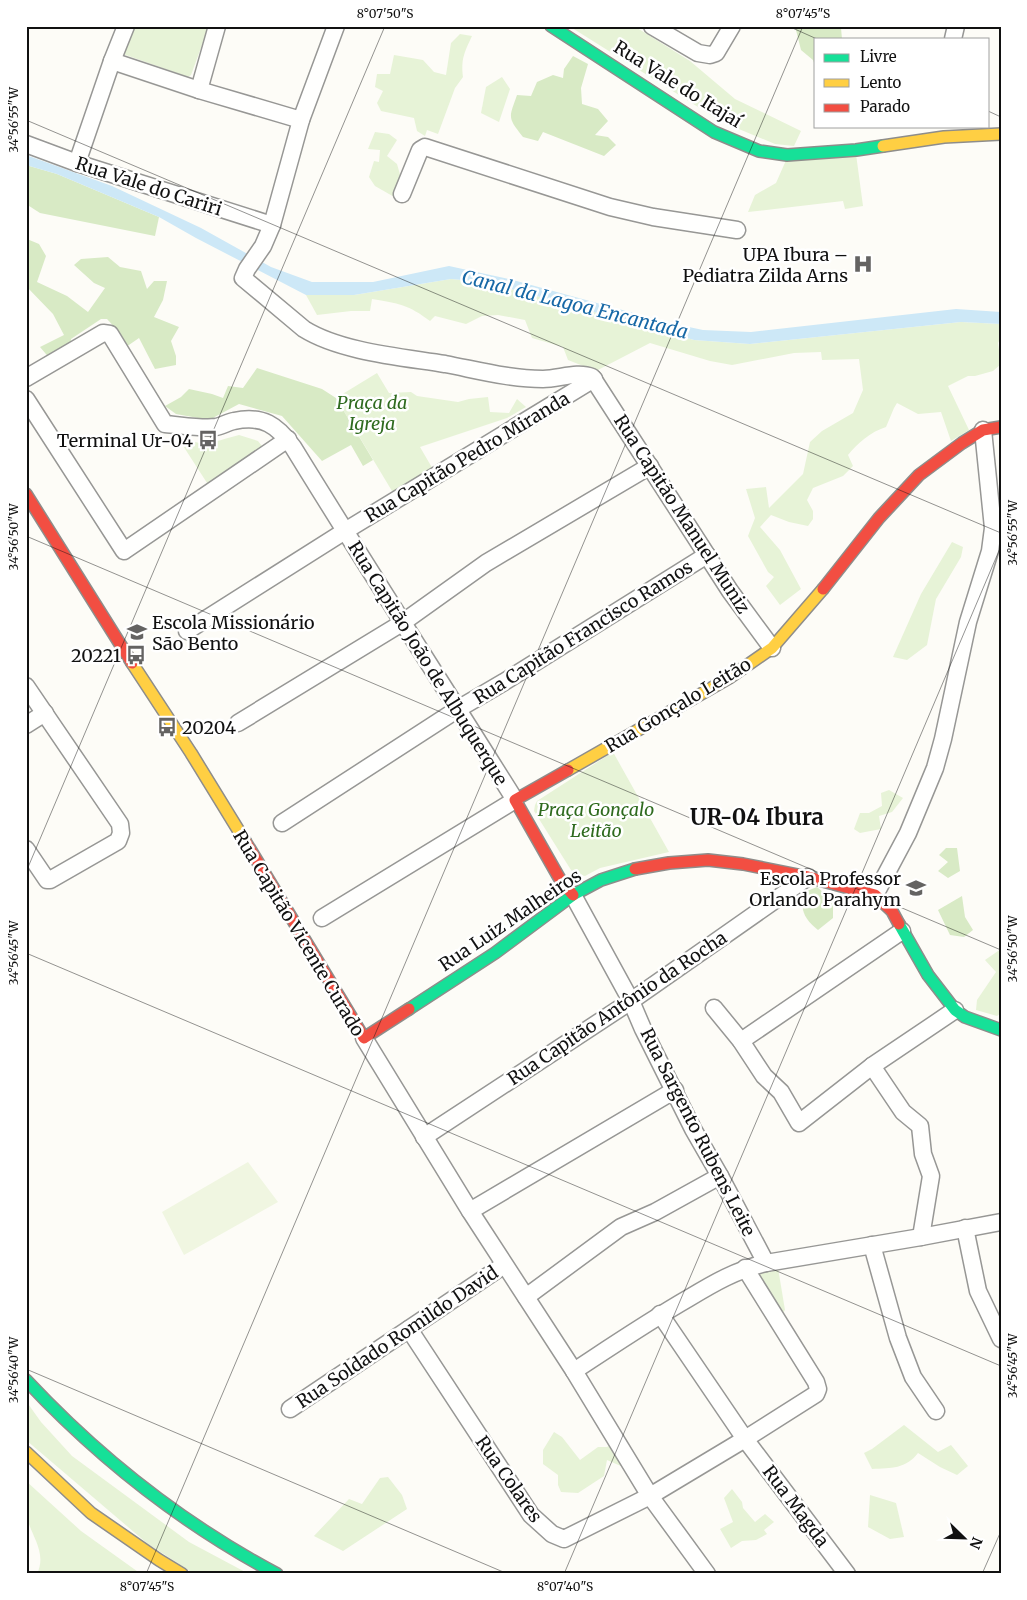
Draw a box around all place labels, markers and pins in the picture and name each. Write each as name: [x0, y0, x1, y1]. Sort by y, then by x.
place label: UPA Ibura – Pediatra Zilda Arns: [682, 243, 848, 287]
hospital icon: UPA Ibura – Pediatra Zilda Arns: [852, 253, 874, 275]
place label: Terminal Ur-04: [57, 429, 193, 452]
bus stop icon: Terminal Ur-04: [197, 429, 219, 451]
place label: Escola Missionário São Bento: [152, 611, 315, 655]
school or university icon: Escola Missionário São Bento: [126, 621, 148, 643]
place label: 20221: [71, 644, 121, 667]
bus stop icon: 20221: [125, 644, 147, 666]
bus stop icon: 20204: [156, 716, 178, 738]
place label: 20204: [182, 716, 236, 739]
place label: Escola Professor Orlando Parahym: [749, 867, 901, 911]
school or university icon: Escola Professor Orlando Parahym: [905, 877, 927, 899]

